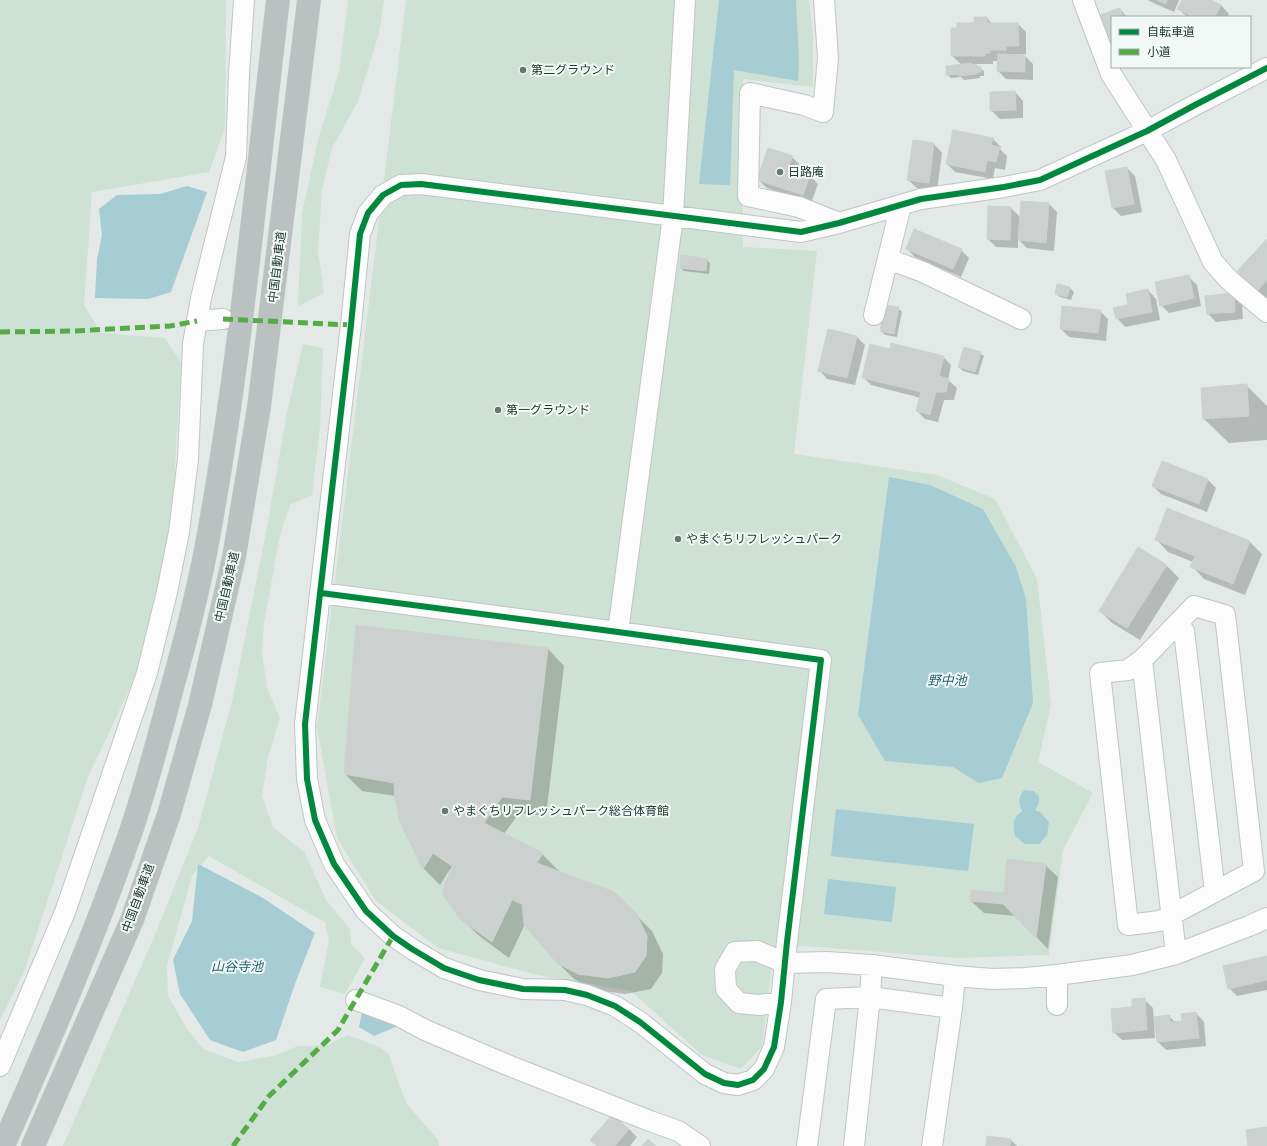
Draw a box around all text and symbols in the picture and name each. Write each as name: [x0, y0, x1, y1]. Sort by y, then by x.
legend: [1111, 16, 1251, 68]
text: 自転車道: [1147, 25, 1195, 38]
text: 小道: [1147, 45, 1171, 58]
place label: 第二グラウンド: [531, 63, 615, 76]
marker: 第二グラウンド: [518, 65, 528, 75]
place label: 日路庵: [788, 165, 824, 178]
marker: 日路庵: [775, 167, 785, 177]
street label: 中国自動車道: [266, 230, 287, 303]
place label: 第一グラウンド: [506, 403, 590, 416]
marker: 第一グラウンド: [493, 405, 503, 415]
place label: やまぐちリフレッシュパーク: [686, 532, 842, 545]
marker: やまぐちリフレッシュパーク: [673, 534, 683, 544]
street label: 中国自動車道: [212, 550, 241, 623]
water label: 野中池: [927, 673, 968, 687]
place label: やまぐちリフレッシュパーク総合体育館: [453, 804, 669, 817]
marker: やまぐちリフレッシュパーク総合体育館: [440, 806, 450, 816]
street label: 中国自動車道: [119, 862, 156, 934]
water label: 山谷寺池: [211, 959, 265, 973]

